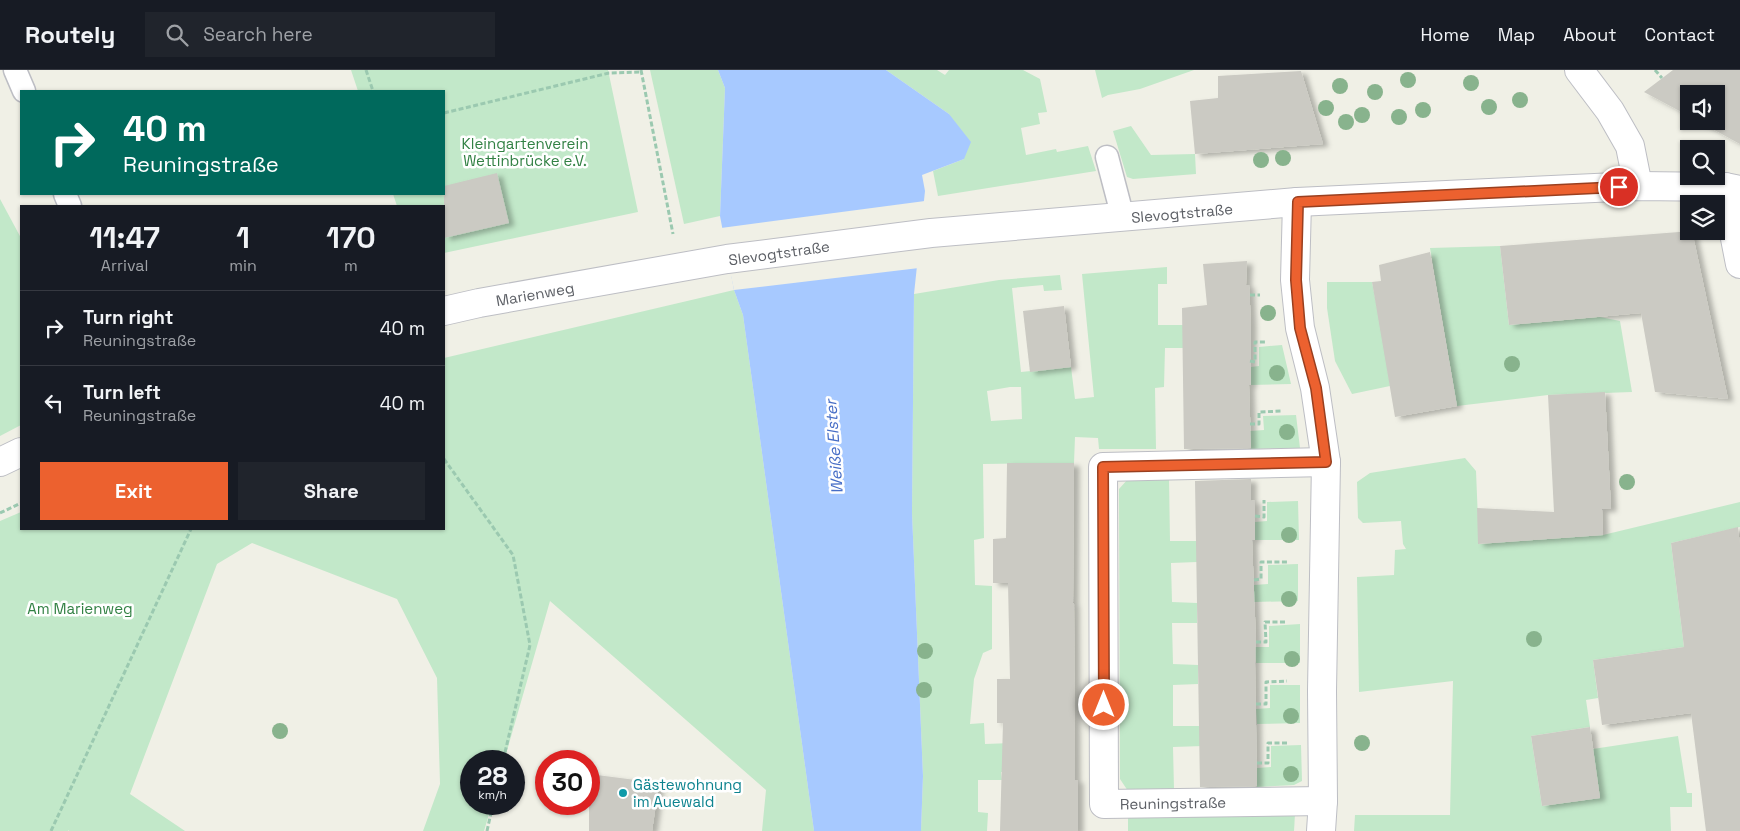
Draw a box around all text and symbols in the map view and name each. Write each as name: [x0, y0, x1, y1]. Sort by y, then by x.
search box: [145, 12, 495, 57]
text: Routely: [25, 19, 115, 50]
icon: search: [163, 21, 191, 49]
text: Search here: [203, 22, 313, 47]
text: Home: [1421, 23, 1470, 46]
text: Map: [1498, 23, 1535, 46]
text: About: [1563, 23, 1617, 46]
text: Contact: [1645, 23, 1715, 46]
map controls: [1680, 85, 1725, 240]
button: sound: [1680, 85, 1725, 130]
text: 40 m: [123, 107, 207, 151]
icon: right: [40, 110, 105, 175]
park label: Kleingartenverein Wettinbrücke e.V.: [462, 134, 588, 170]
button: search: [1680, 140, 1725, 185]
text: Reuningstraße: [123, 150, 279, 178]
pin: [1598, 166, 1640, 208]
icon: arrive: [1605, 173, 1633, 201]
button: layers: [1680, 195, 1725, 240]
street label: Slevogtstraße: [1130, 199, 1234, 227]
text: 11:47: [89, 218, 160, 257]
text: 1: [236, 218, 250, 257]
text: 170: [326, 218, 376, 257]
street label: Slevogtstraße: [727, 236, 831, 270]
text: Arrival: [101, 255, 148, 276]
text: min: [229, 255, 257, 276]
text: m: [344, 255, 358, 276]
street label: Marienweg: [494, 278, 576, 310]
text: Turn right: [83, 305, 173, 330]
icon: right: [40, 314, 68, 342]
text: 40 m: [380, 316, 425, 341]
text: Reuningstraße: [83, 330, 196, 351]
text: Turn left: [83, 380, 161, 405]
icon: left: [40, 389, 68, 417]
text: 40 m: [380, 391, 425, 416]
water label: Weiße Elster: [820, 397, 848, 495]
text: Reuningstraße: [83, 405, 196, 426]
button: Exit: [40, 462, 228, 520]
button: Share: [238, 462, 425, 520]
park label: Am Marienweg: [27, 599, 133, 618]
position arrow: [1077, 678, 1129, 730]
speed limit sign: 30: [535, 750, 600, 815]
text: 28: [478, 760, 507, 792]
place label: Gästewohnung im Auewald: [633, 775, 742, 811]
text: km/h: [478, 787, 507, 803]
marker: Gästewohnung im Auewald: [617, 787, 629, 799]
street label: Reuningstraße: [1120, 793, 1226, 813]

